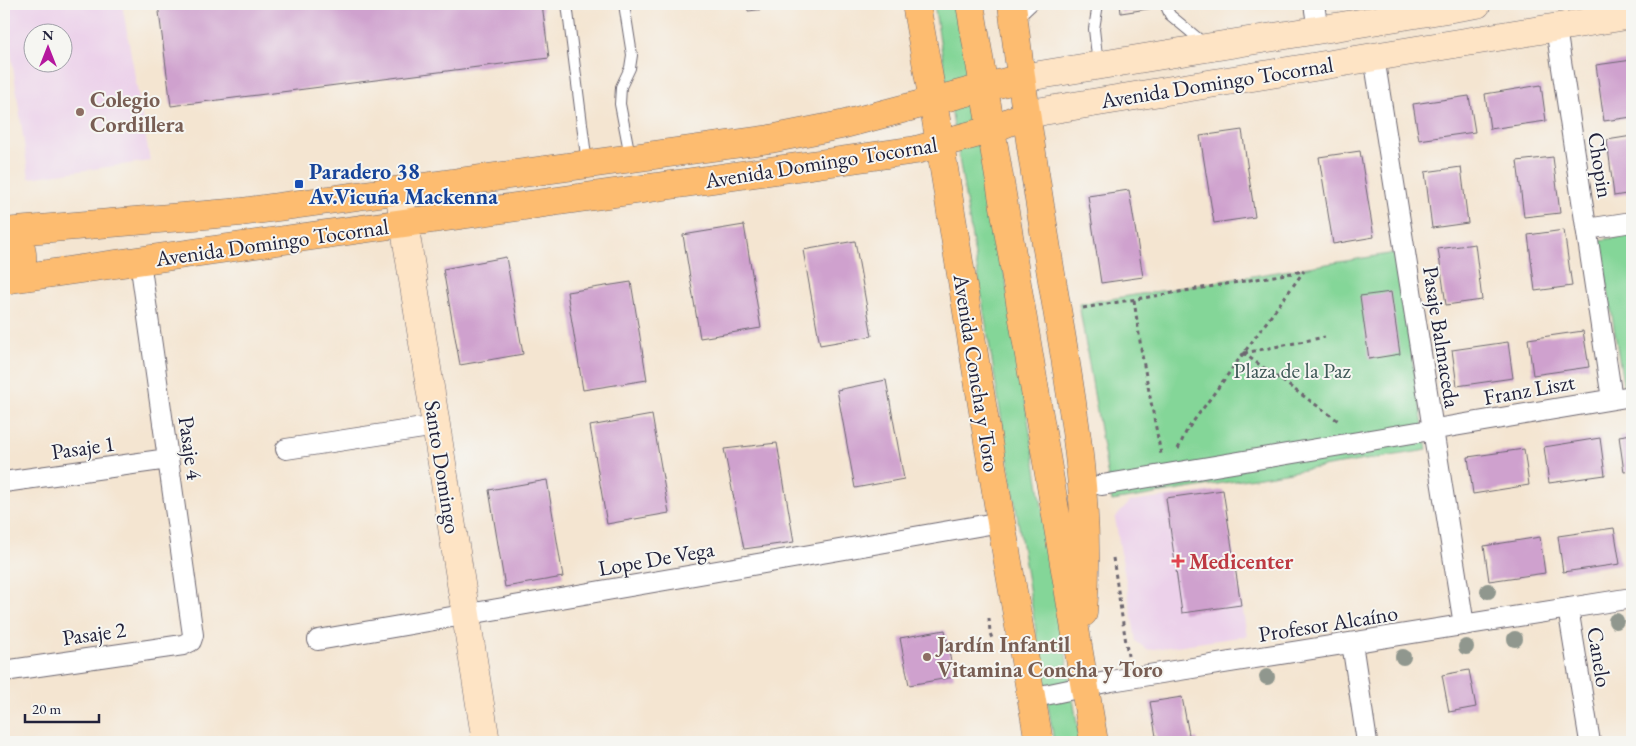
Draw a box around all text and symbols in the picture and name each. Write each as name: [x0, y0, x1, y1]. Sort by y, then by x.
north arrow: [22, 22, 72, 72]
text: N: [42, 26, 54, 44]
street label: Avenida Domingo Tocornal: [1098, 50, 1335, 115]
place label: Colegio Cordillera: [90, 85, 185, 139]
marker: Colegio Cordillera: [74, 106, 86, 118]
street label: Avenida Domingo Tocornal: [702, 130, 939, 195]
street label: Chopin: [1581, 130, 1620, 200]
place label: Paradero 38 Av.Vicuña Mackenna: [308, 157, 498, 211]
marker: Paradero 38 Av.Vicuña Mackenna: [293, 178, 305, 190]
street label: Avenida Domingo Tocornal: [153, 212, 390, 273]
street label: Pasaje Balmaceda: [1416, 264, 1467, 410]
street label: Avenida Concha y Toro: [946, 271, 1006, 474]
park label: Plaza de la Paz: [1233, 356, 1351, 385]
street label: Franz Liszt: [1481, 367, 1577, 412]
street label: Santo Domingo: [418, 398, 467, 536]
street label: Pasaje 4: [172, 414, 209, 482]
street label: Pasaje 1: [49, 429, 117, 466]
street label: Lope De Vega: [596, 534, 717, 583]
place label: Medicenter: [1189, 547, 1294, 576]
marker: Medicenter: [1171, 554, 1185, 568]
street label: Profesor Alcaíno: [1256, 598, 1400, 649]
street label: Pasaje 2: [60, 615, 128, 652]
street label: Canelo: [1580, 625, 1619, 689]
place label: Jardín Infantil Vitamina Concha y Toro: [935, 630, 1163, 684]
marker: Jardín Infantil Vitamina Concha y Toro: [921, 651, 933, 663]
scale bar: [25, 691, 99, 723]
text: 20 m: [32, 699, 61, 718]

